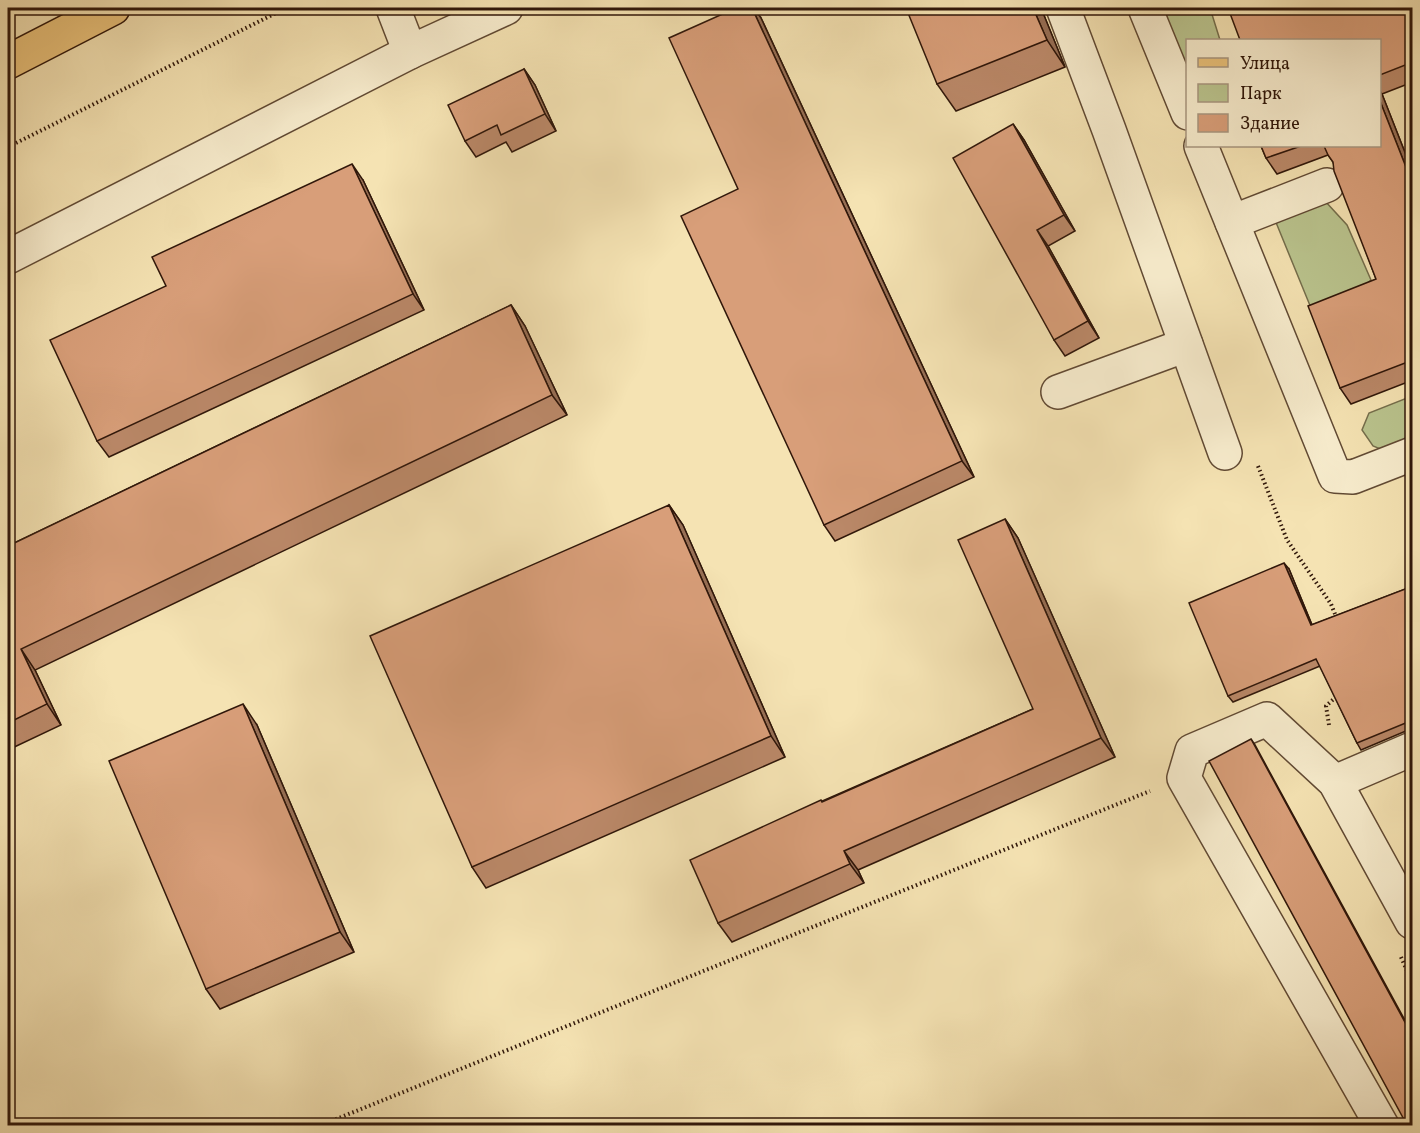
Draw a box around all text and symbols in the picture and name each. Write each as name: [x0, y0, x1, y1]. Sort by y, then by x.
legend: [1186, 39, 1381, 147]
text: Улица: [1240, 52, 1290, 77]
text: Парк: [1240, 82, 1282, 107]
text: Здание: [1240, 112, 1300, 137]

